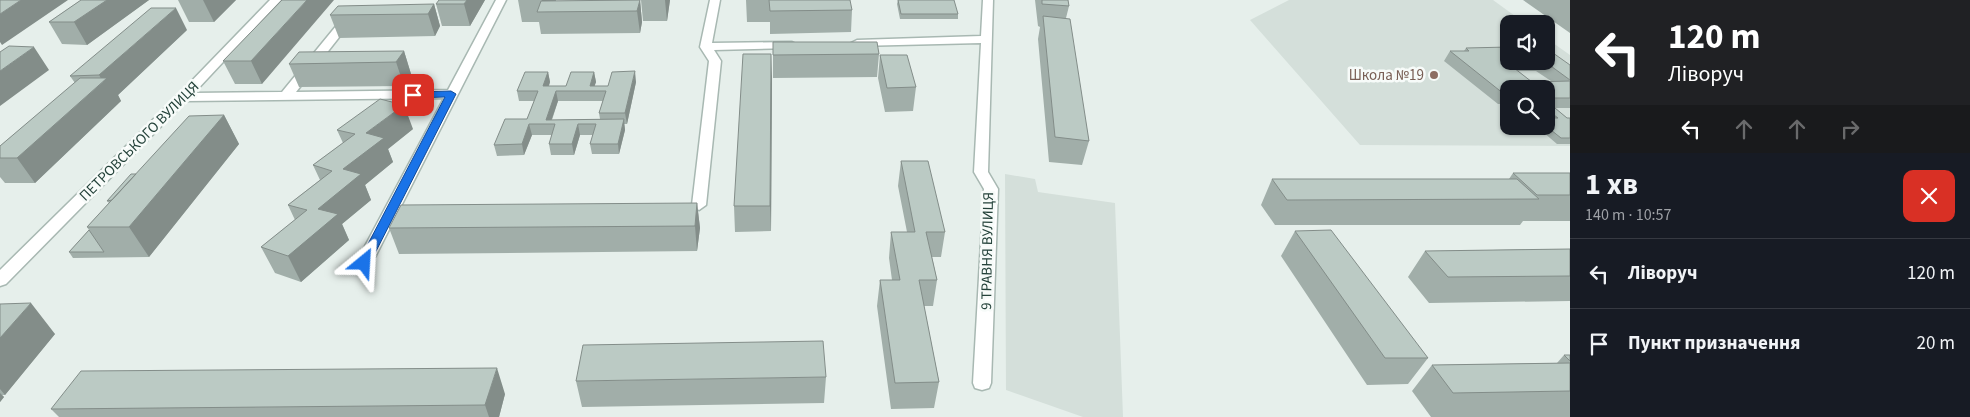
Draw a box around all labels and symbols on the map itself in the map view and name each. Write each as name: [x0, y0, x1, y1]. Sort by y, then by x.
place label: Школа №19: [1349, 65, 1424, 86]
marker: Школа №19: [1428, 69, 1440, 81]
pin: [392, 74, 434, 116]
street label: ПЕТРОВСЬКОГО ВУЛИЦЯ: [75, 77, 204, 206]
street label: 9 ТРАВНЯ ВУЛИЦЯ: [976, 192, 999, 310]
position arrow: [337, 236, 389, 288]

